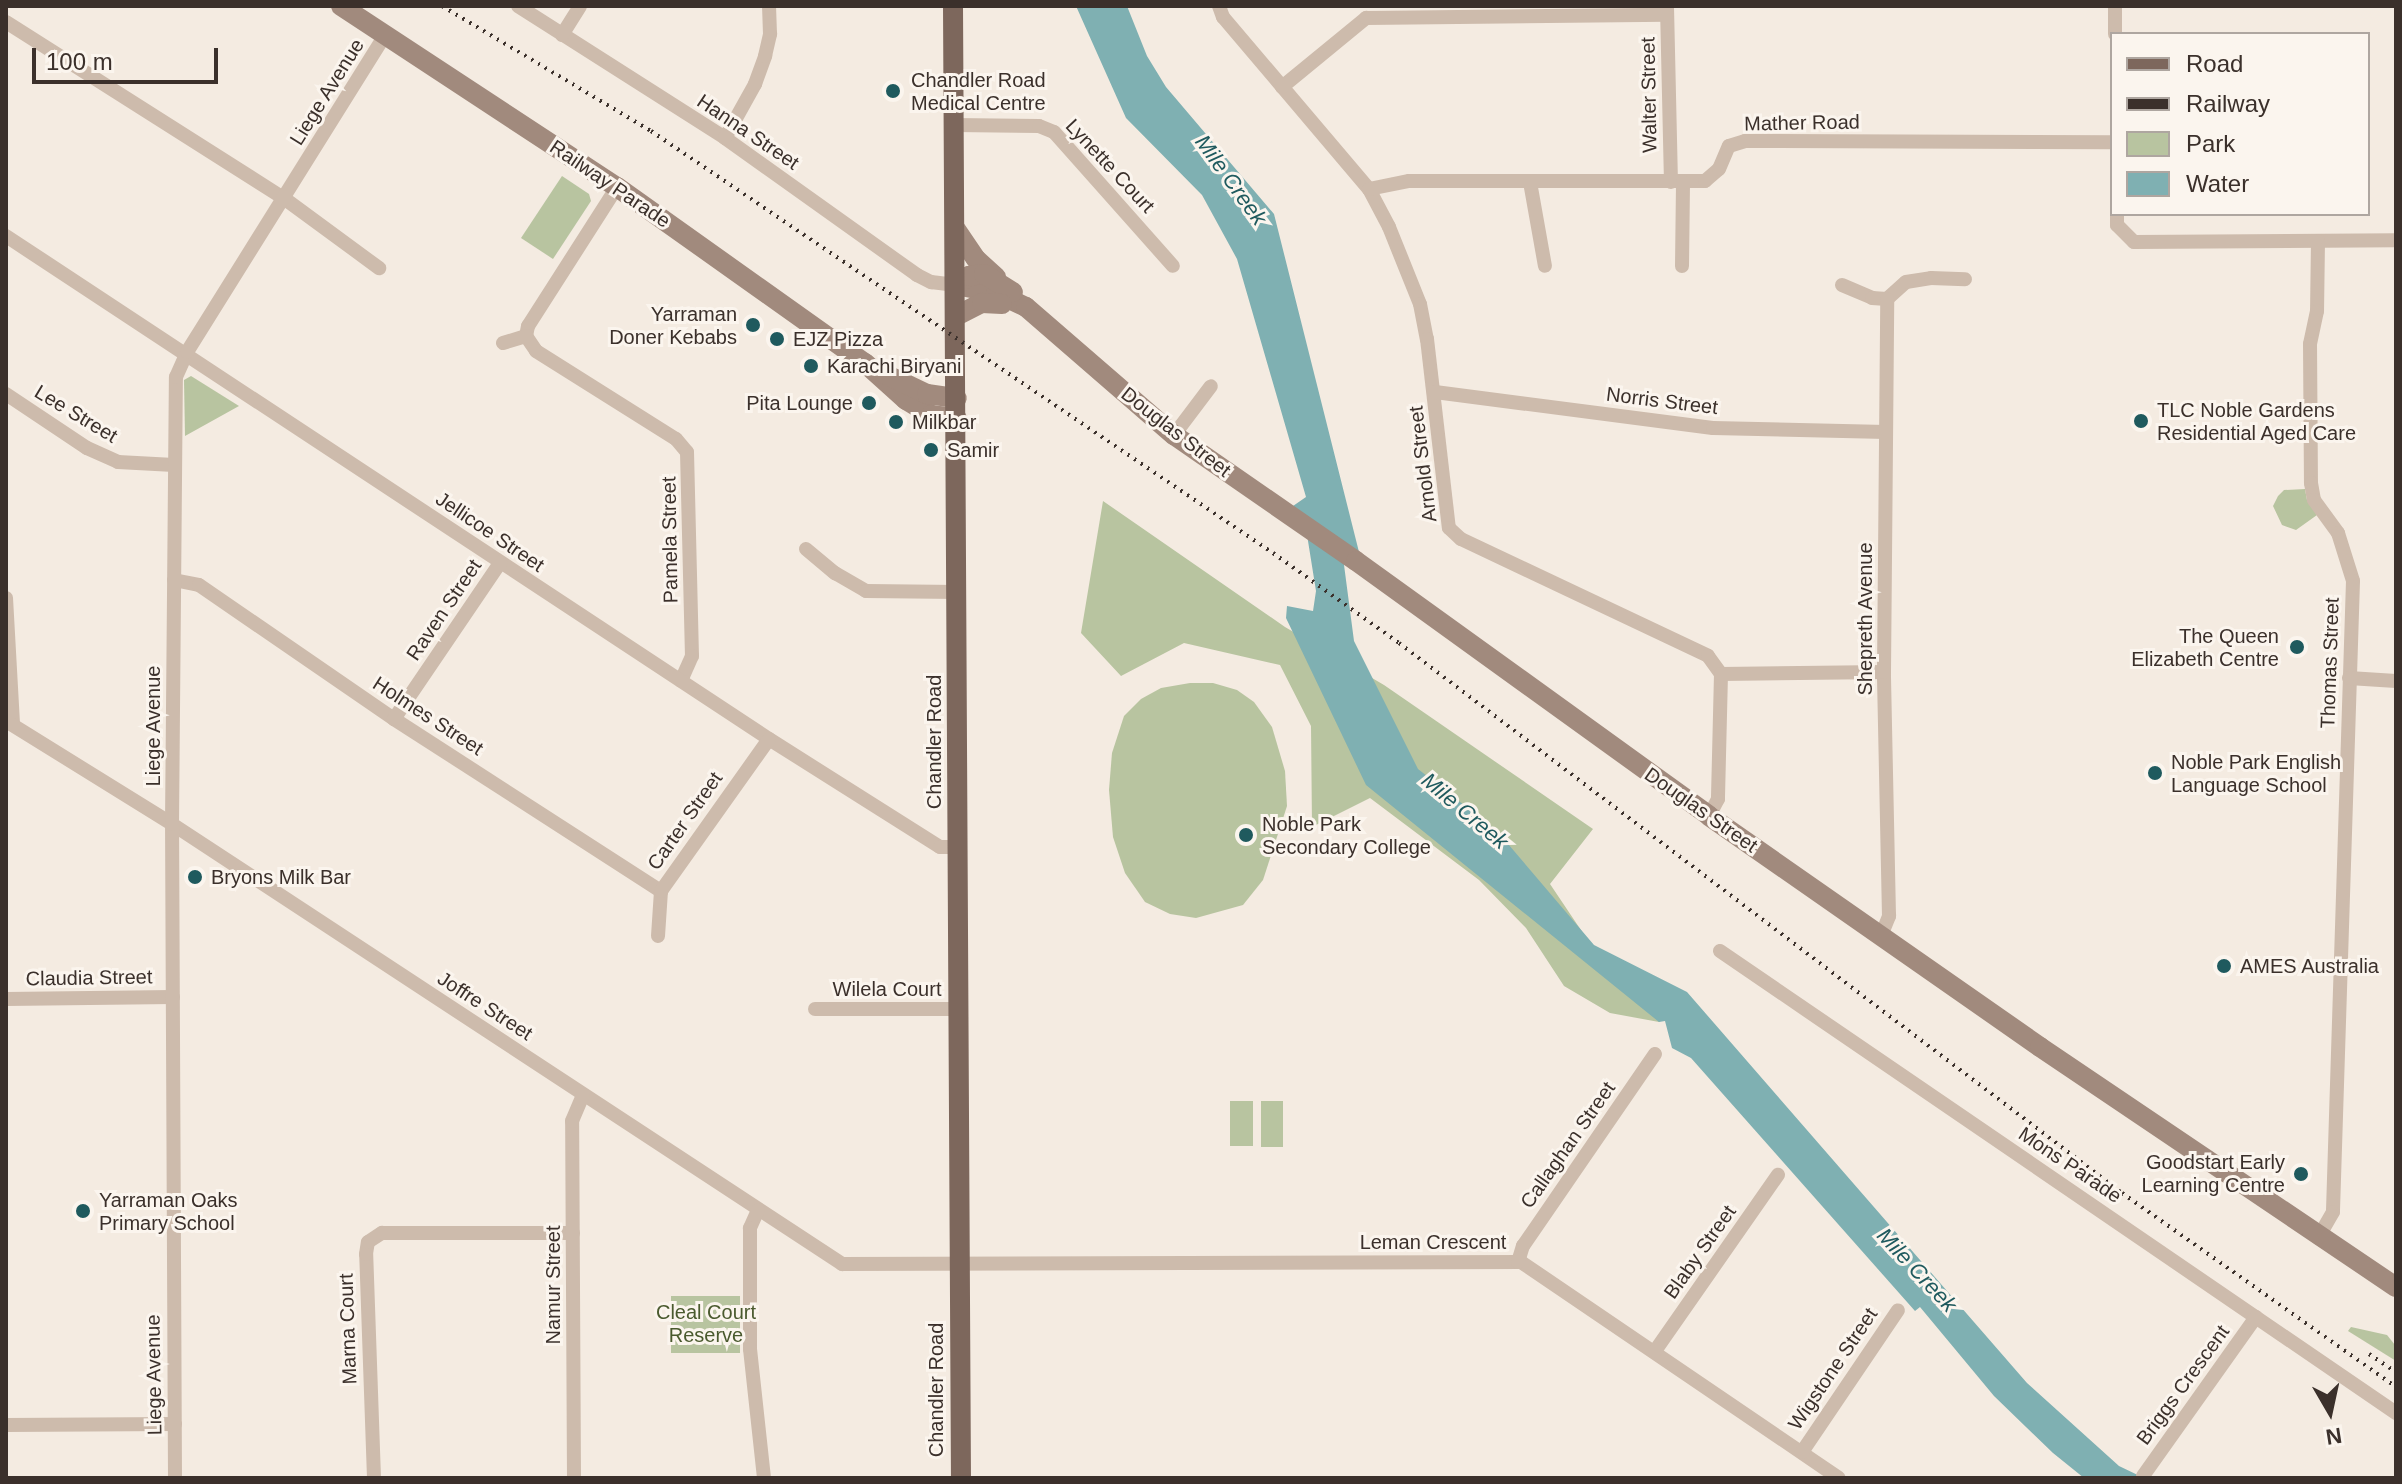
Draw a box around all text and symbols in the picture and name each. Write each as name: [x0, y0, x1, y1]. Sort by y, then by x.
scale bar: [36, 32, 222, 82]
legend: [2110, 32, 2370, 216]
street label: Liege Avenue: [285, 34, 369, 150]
street label: Walter Street: [1636, 37, 1662, 153]
text: 100 m: [46, 48, 113, 75]
text: Road: [2186, 50, 2243, 77]
place label: Chandler Road Medical Centre: [911, 68, 1046, 115]
marker: Chandler Road Medical Centre: [882, 80, 904, 102]
street label: Hanna Street: [692, 89, 804, 175]
text: Railway: [2186, 90, 2270, 117]
street label: Mather Road: [1744, 110, 1860, 136]
street label: Lynette Court: [1061, 114, 1159, 218]
water label: Mile Creek: [1189, 130, 1273, 230]
text: Park: [2186, 130, 2235, 157]
street label: Railway Parade: [545, 135, 675, 233]
text: Water: [2186, 170, 2249, 197]
place label: Yarraman Doner Kebabs: [609, 302, 737, 349]
marker: Yarraman Doner Kebabs: [744, 316, 762, 334]
place label: EJZ Pizza: [793, 327, 883, 351]
marker: EJZ Pizza: [768, 330, 786, 348]
place label: Karachi Biryani: [827, 354, 962, 378]
marker: Karachi Biryani: [802, 357, 820, 375]
street label: Lee Street: [30, 380, 122, 448]
street label: Douglas Street: [1116, 382, 1236, 482]
street label: Norris Street: [1605, 382, 1719, 420]
place label: Pita Lounge: [746, 391, 853, 415]
marker: Pita Lounge: [860, 394, 878, 412]
place label: TLC Noble Gardens Residential Aged Care: [2157, 398, 2357, 445]
street label: Arnold Street: [1404, 405, 1442, 523]
place label: Milkbar: [912, 410, 976, 434]
marker: TLC Noble Gardens Residential Aged Care: [2132, 412, 2150, 430]
marker: Milkbar: [887, 413, 905, 431]
place label: Samir: [947, 438, 999, 462]
marker: Samir: [922, 441, 940, 459]
street label: Pamela Street: [657, 476, 683, 604]
street label: Jellicoe Street: [431, 487, 549, 577]
street label: Shepreth Avenue: [1853, 542, 1877, 696]
street label: Raven Street: [401, 555, 487, 665]
street label: Thomas Street: [2316, 597, 2344, 729]
place label: The Queen Elizabeth Centre: [2131, 624, 2279, 671]
marker: The Queen Elizabeth Centre: [2286, 636, 2308, 658]
street label: Liege Avenue: [141, 665, 165, 787]
street label: Holmes Street: [368, 671, 488, 761]
street label: Chandler Road: [922, 675, 946, 809]
place label: Noble Park English Language School: [2171, 750, 2341, 797]
street label: Douglas Street: [1640, 762, 1762, 858]
marker: Noble Park English Language School: [2146, 764, 2164, 782]
street label: Carter Street: [642, 767, 728, 875]
water label: Mile Creek: [1416, 767, 1514, 855]
place label: Noble Park Secondary College: [1262, 812, 1431, 859]
marker: Noble Park Secondary College: [1237, 826, 1255, 844]
place label: Bryons Milk Bar: [211, 865, 351, 889]
marker: Bryons Milk Bar: [186, 868, 204, 886]
place label: AMES Australia: [2240, 954, 2380, 978]
marker: AMES Australia: [2215, 957, 2233, 975]
street label: Claudia Street: [25, 965, 153, 991]
street label: Joffre Street: [433, 966, 537, 1046]
street label: Wilela Court: [833, 977, 941, 1001]
street label: Callaghan Street: [1515, 1077, 1621, 1213]
street label: Mons Parade: [2014, 1122, 2126, 1208]
place label: Goodstart Early Learning Centre: [2142, 1150, 2285, 1197]
marker: Goodstart Early Learning Centre: [2292, 1165, 2310, 1183]
place label: Yarraman Oaks Primary School: [99, 1188, 238, 1235]
street label: Blaby Street: [1659, 1200, 1741, 1304]
marker: Yarraman Oaks Primary School: [74, 1202, 92, 1220]
water label: Mile Creek: [1871, 1223, 1963, 1317]
street label: Namur Street: [541, 1226, 565, 1344]
street label: Leman Crescent: [1360, 1230, 1506, 1254]
street label: Marna Court: [334, 1273, 362, 1385]
park label: Cleal Court Reserve: [656, 1301, 756, 1348]
street label: Wigstone Street: [1783, 1303, 1883, 1435]
street label: Liege Avenue: [141, 1314, 167, 1436]
street label: Briggs Crescent: [2131, 1320, 2235, 1450]
street label: Chandler Road: [924, 1323, 948, 1457]
north arrow: [2290, 1372, 2370, 1452]
text: N: [2324, 1423, 2344, 1450]

